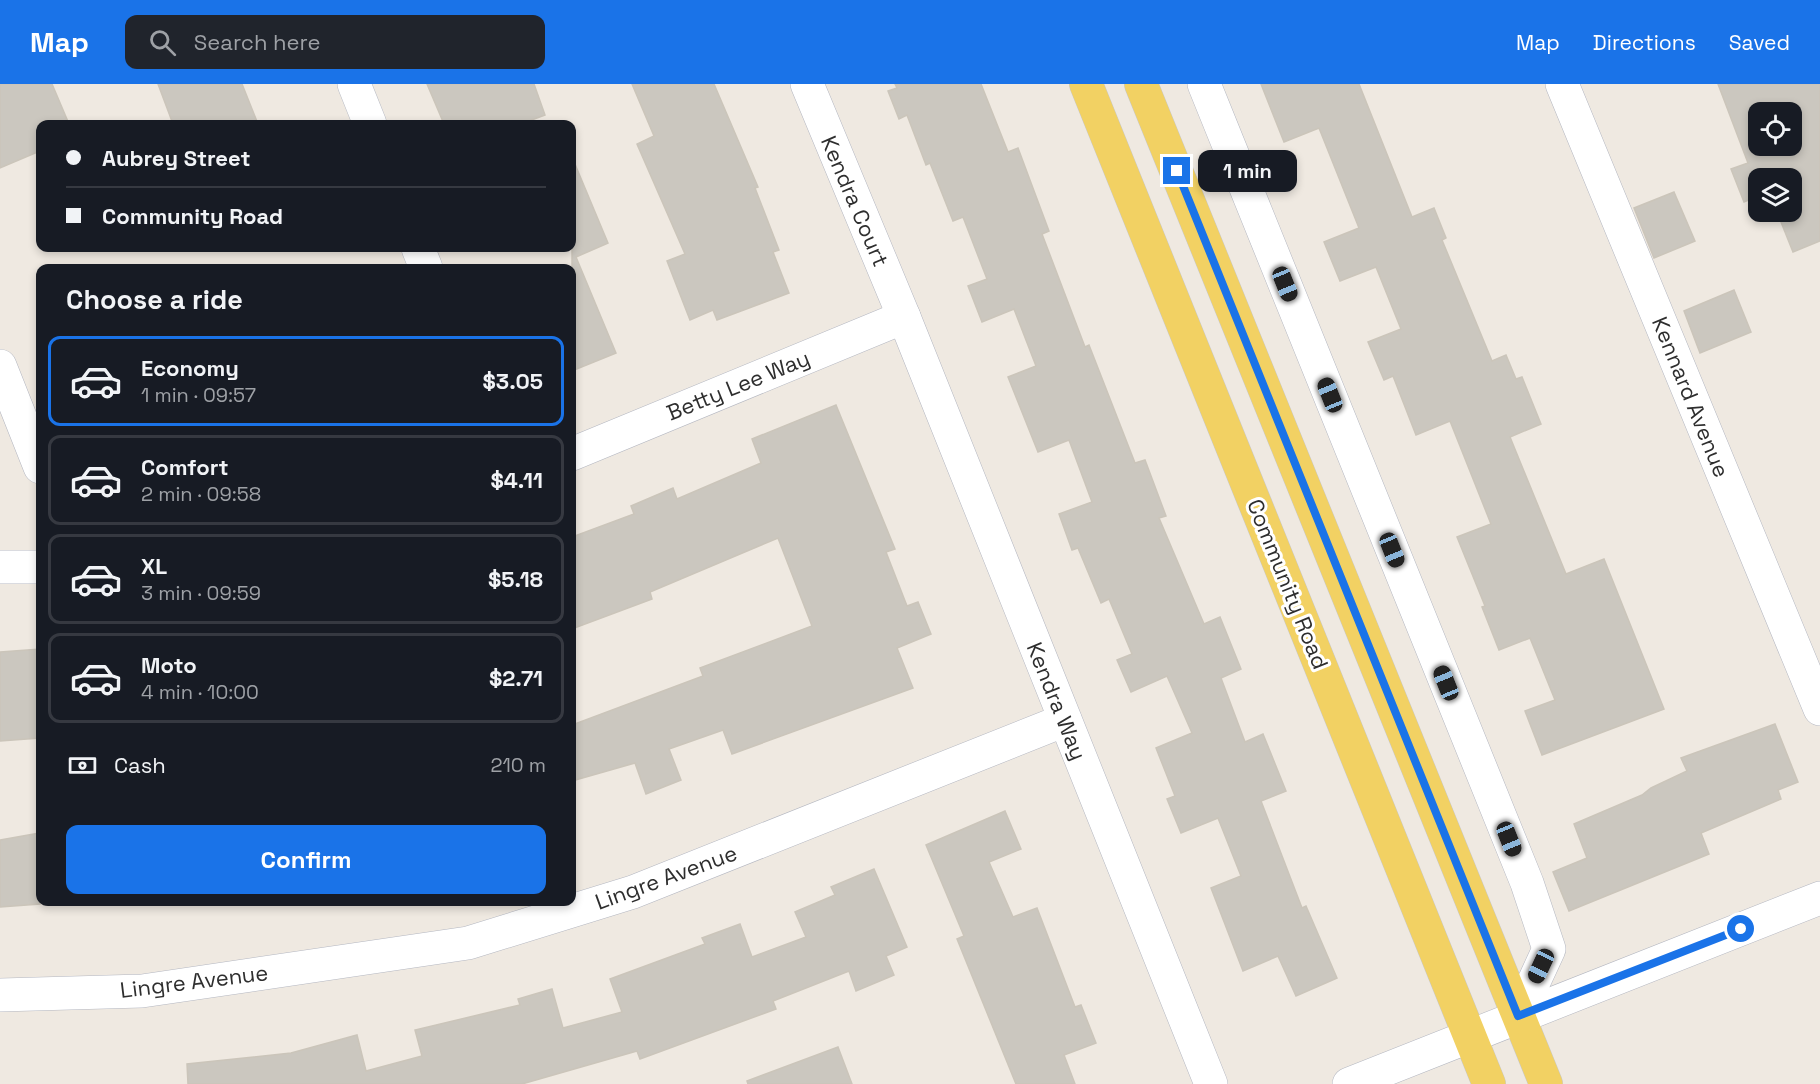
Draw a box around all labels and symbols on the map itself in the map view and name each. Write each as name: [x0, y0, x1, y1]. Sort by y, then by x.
street label: Kendra Court: [815, 131, 895, 271]
callout: 1 min: [1198, 150, 1297, 192]
route end: [1163, 157, 1190, 184]
car: [1270, 264, 1300, 304]
street label: Kennard Avenue: [1646, 313, 1736, 481]
street label: Betty Lee Way: [662, 344, 814, 426]
car: [1315, 375, 1345, 415]
street label: Community Road: [1241, 495, 1335, 673]
car: [1377, 530, 1407, 570]
street label: Kendra Way: [1021, 638, 1093, 764]
car: [1431, 663, 1461, 703]
car: [1494, 819, 1524, 859]
street label: Lingre Avenue: [591, 838, 741, 916]
route start: [1727, 915, 1754, 942]
car: [1525, 946, 1557, 986]
street label: Lingre Avenue: [118, 958, 270, 1004]

